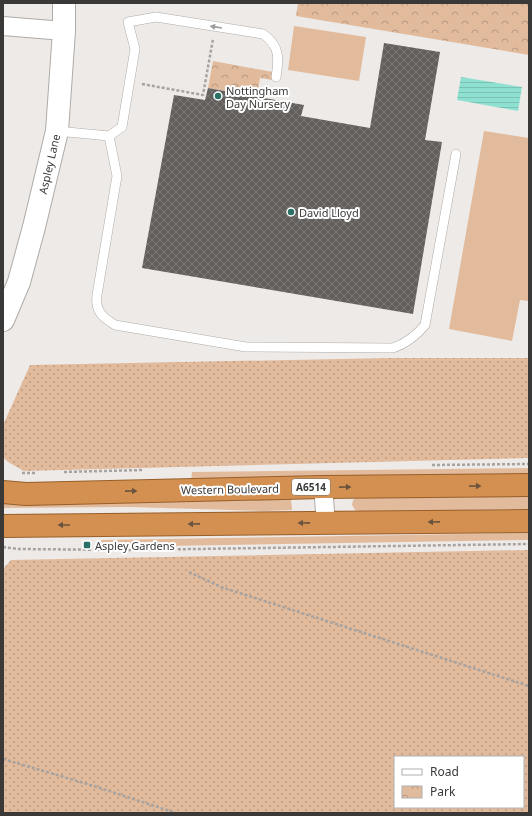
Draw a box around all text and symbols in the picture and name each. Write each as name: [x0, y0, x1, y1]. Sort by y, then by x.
one-way arrow: [209, 23, 222, 29]
place label: Nottingham Day Nursery: [226, 83, 290, 111]
marker: Nottingham Day Nursery: [213, 91, 223, 101]
street label: Aspley Lane: [35, 132, 63, 196]
place label: David Lloyd: [299, 205, 359, 220]
marker: David Lloyd: [286, 207, 296, 217]
road number: A6514: [292, 479, 330, 495]
street label: Western Boulevard: [181, 481, 279, 497]
one-way arrow: [469, 483, 482, 489]
one-way arrow: [339, 484, 352, 490]
one-way arrow: [125, 488, 138, 494]
one-way arrow: [427, 519, 440, 525]
one-way arrow: [297, 520, 310, 526]
one-way arrow: [187, 521, 200, 527]
one-way arrow: [57, 522, 70, 528]
place label: Aspley Gardens: [95, 538, 175, 553]
marker: Aspley Gardens: [82, 540, 92, 550]
legend: [394, 756, 524, 808]
text: Road: [430, 763, 459, 780]
text: Park: [430, 783, 456, 800]

